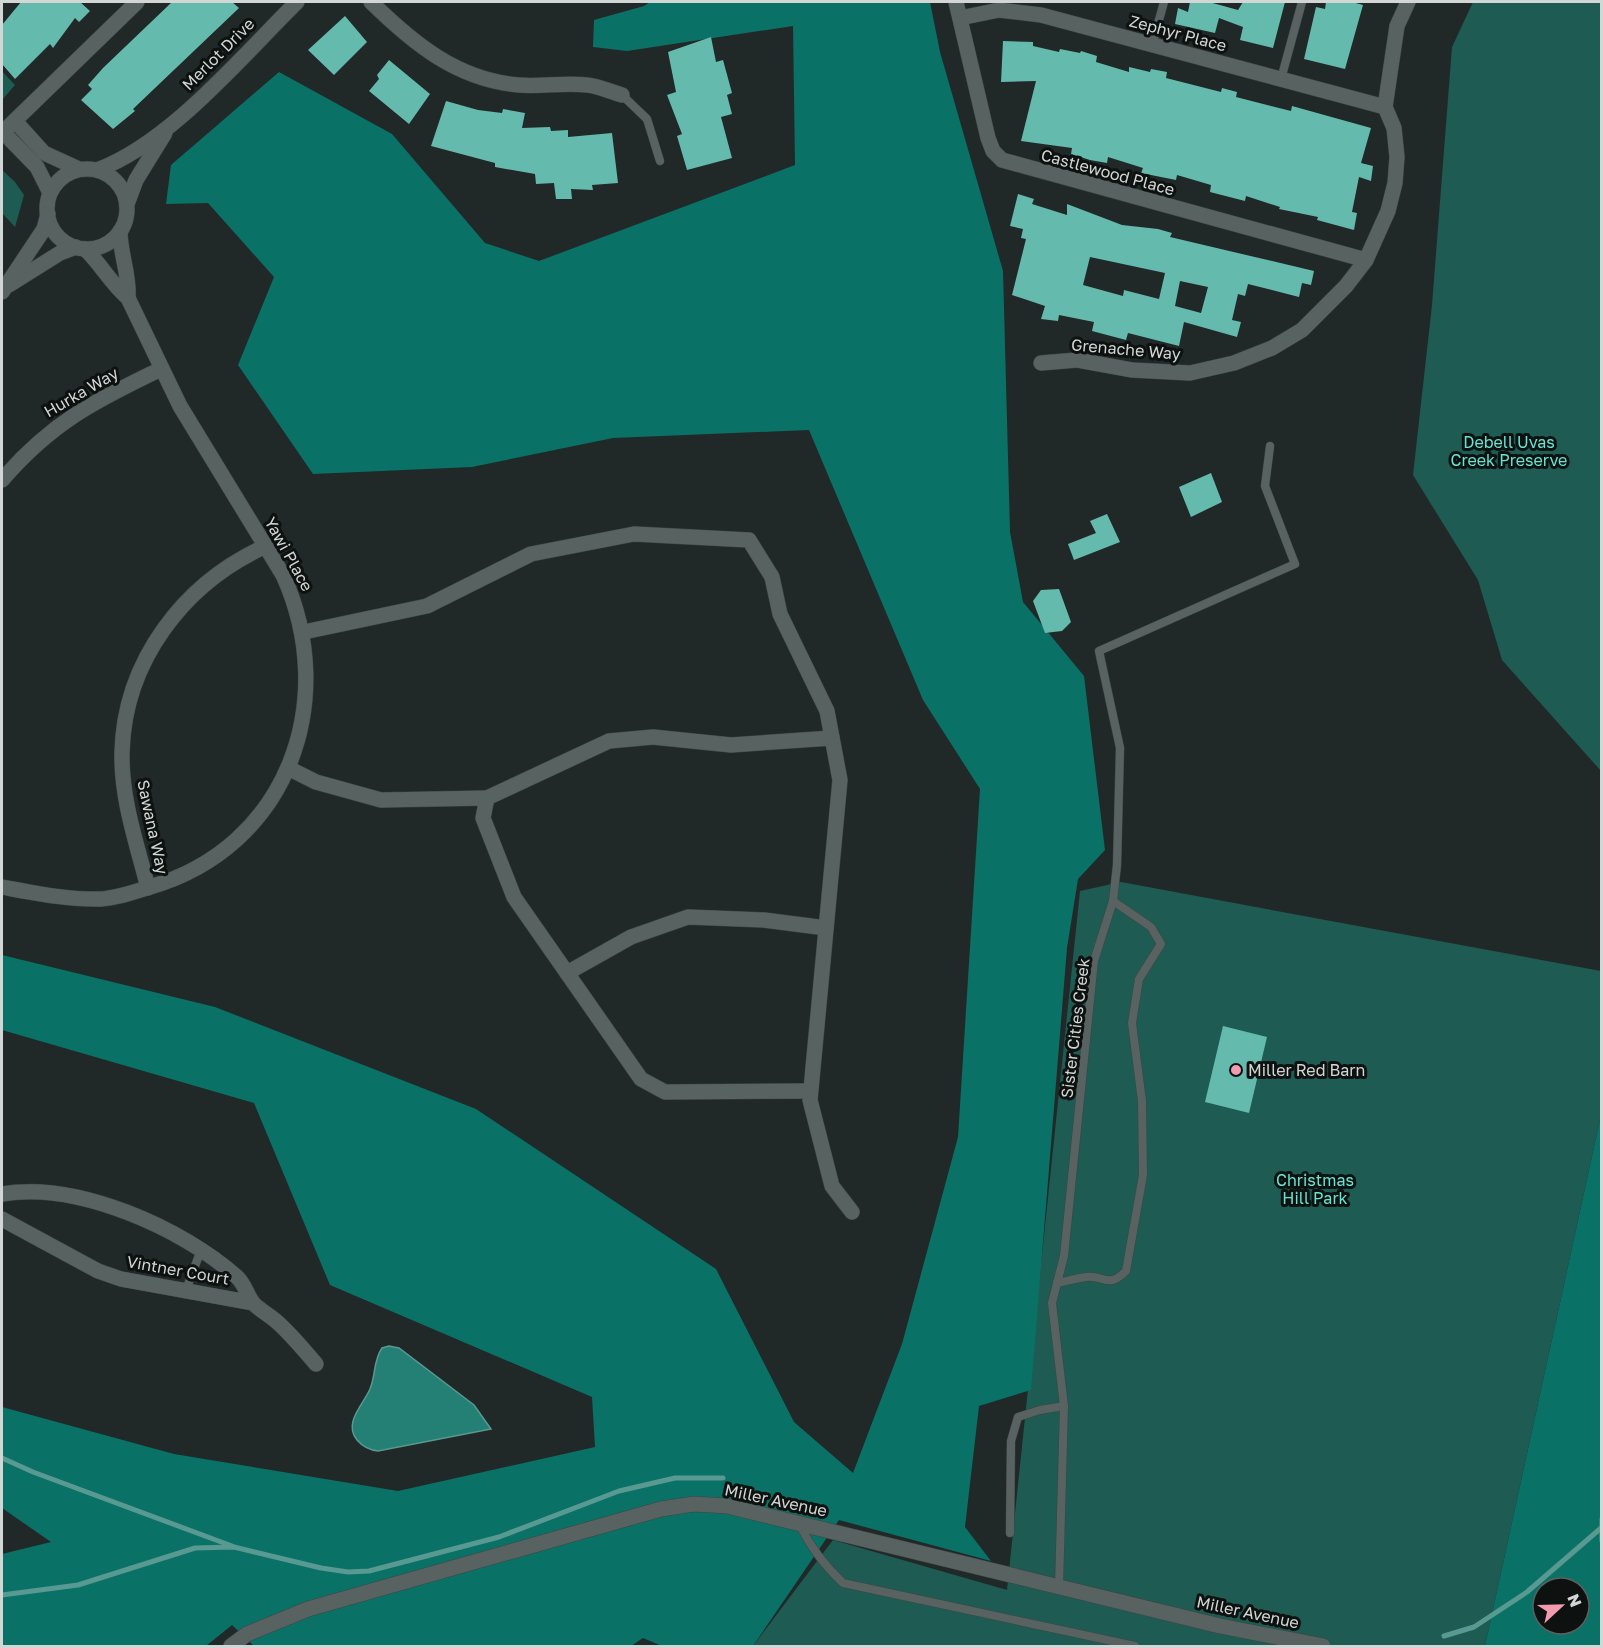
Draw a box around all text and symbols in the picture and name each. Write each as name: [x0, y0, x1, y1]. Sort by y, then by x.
street label: Zephyr Place: [1127, 10, 1229, 56]
street label: Merlot Drive: [178, 14, 258, 94]
street label: Castlewood Place: [1039, 145, 1177, 199]
street label: Grenache Way: [1070, 334, 1182, 364]
street label: Hurka Way: [40, 363, 122, 421]
park label: Debell Uvas Creek Preserve: [1451, 432, 1567, 470]
street label: Yawi Place: [260, 513, 318, 595]
street label: Sawana Way: [133, 778, 173, 876]
street label: Sister Cities Creek: [1056, 957, 1094, 1099]
place label: Miller Red Barn: [1248, 1060, 1365, 1080]
marker: Miller Red Barn: [1229, 1063, 1243, 1077]
park label: Christmas Hill Park: [1276, 1170, 1354, 1208]
street label: Vintner Court: [125, 1251, 231, 1289]
street label: Miller Avenue: [723, 1479, 829, 1521]
north arrow: [1531, 1576, 1591, 1636]
street label: Miller Avenue: [1195, 1591, 1301, 1633]
text: N: [1563, 1591, 1586, 1610]

